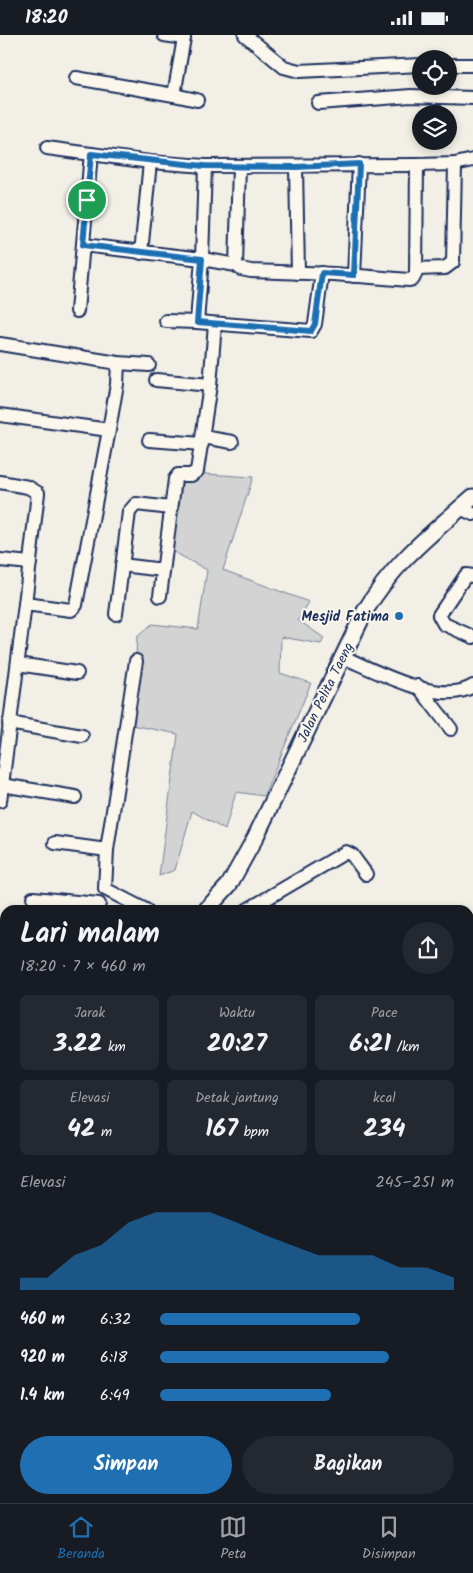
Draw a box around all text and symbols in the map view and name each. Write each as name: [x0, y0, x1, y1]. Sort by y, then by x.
text: 18:20: [25, 3, 67, 33]
map controls: [412, 50, 457, 150]
button: locate: [412, 50, 457, 95]
button: layers: [412, 105, 457, 150]
pin: [66, 179, 108, 221]
icon: arrive: [73, 186, 101, 214]
place label: Mesjid Fatima: [302, 606, 389, 628]
marker: Mesjid Fatima: [393, 610, 405, 622]
street label: Jalan Pelita Taeng: [292, 639, 360, 746]
text: Lari malam: [20, 912, 160, 957]
button: share: [402, 922, 454, 974]
text: 18:20 · 7 × 460 m: [20, 954, 145, 979]
text: Jarak: [74, 1002, 105, 1024]
text: Waktu: [219, 1002, 255, 1024]
text: Pace: [371, 1002, 398, 1024]
text: 3.22: [54, 1024, 102, 1064]
text: 20:27: [207, 1024, 267, 1064]
text: 6:21: [349, 1024, 391, 1064]
text: km: [102, 1036, 126, 1058]
text: /km: [391, 1036, 419, 1058]
text: Elevasi: [70, 1087, 110, 1109]
text: Detak jantung: [195, 1087, 279, 1109]
text: kcal: [373, 1087, 396, 1109]
text: 42: [67, 1109, 95, 1149]
text: 167: [205, 1109, 238, 1149]
text: 234: [363, 1109, 405, 1149]
text: m: [95, 1121, 112, 1143]
text: bpm: [238, 1121, 269, 1143]
text: Elevasi: [20, 1170, 65, 1195]
text: 245–251 m: [375, 1170, 454, 1195]
text: 460 m: [20, 1307, 65, 1332]
text: 6:32: [100, 1307, 131, 1332]
text: 920 m: [20, 1345, 65, 1370]
text: 6:18: [100, 1345, 128, 1370]
text: 1.4 km: [20, 1383, 65, 1408]
text: 6:49: [100, 1383, 129, 1408]
button: Simpan: [20, 1436, 232, 1494]
button: Bagikan: [242, 1436, 454, 1494]
tab: Beranda: [57, 1513, 105, 1565]
tab: Peta: [219, 1513, 247, 1565]
tab: Disimpan: [362, 1513, 416, 1565]

